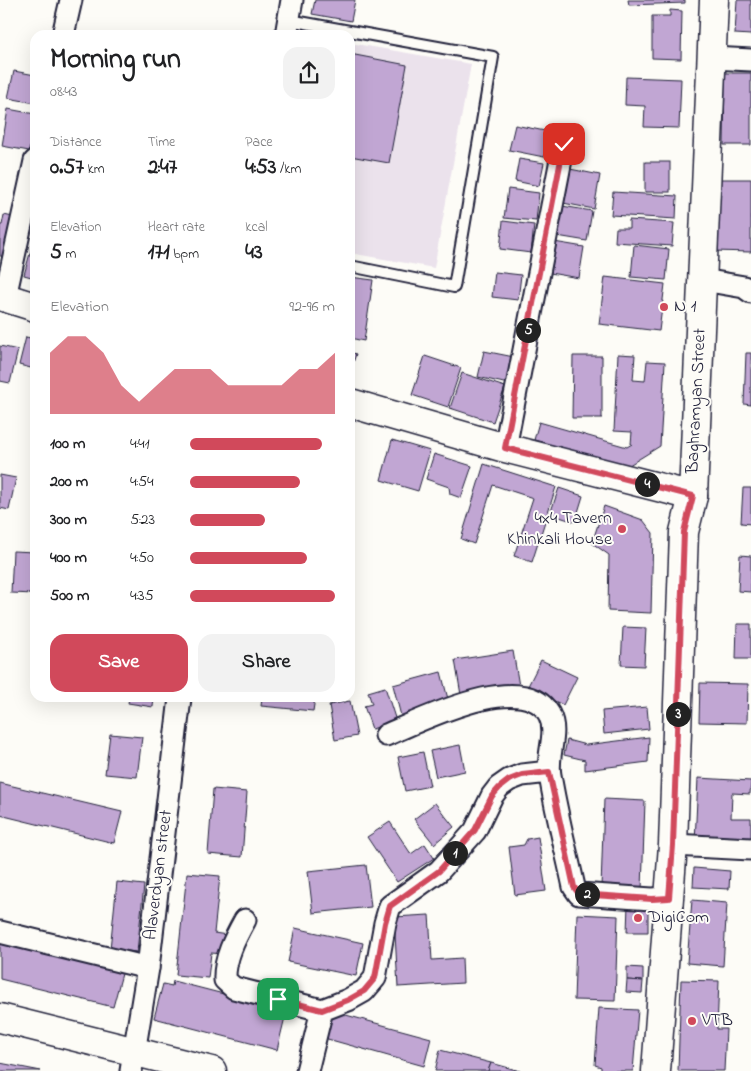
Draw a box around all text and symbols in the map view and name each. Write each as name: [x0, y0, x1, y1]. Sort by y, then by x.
text: Morning run: [50, 40, 181, 81]
button: share: [283, 47, 335, 99]
text: 08:43: [50, 80, 77, 104]
pin: [543, 123, 585, 165]
icon: check: [550, 130, 578, 158]
text: Distance: [50, 132, 102, 153]
text: Time: [148, 132, 175, 153]
text: Pace: [245, 132, 273, 153]
text: 0.57: [50, 153, 84, 183]
text: 2:47: [148, 153, 177, 183]
text: 4:53: [245, 153, 276, 183]
text: km: [84, 159, 105, 180]
text: /km: [276, 159, 301, 180]
text: Elevation: [50, 217, 101, 238]
text: Heart rate: [148, 217, 205, 238]
text: kcal: [245, 217, 268, 238]
text: 5: [50, 238, 62, 268]
text: 171: [148, 238, 170, 268]
text: 43: [245, 238, 263, 268]
text: m: [62, 244, 76, 265]
text: bpm: [170, 244, 199, 265]
place label: N 1: [674, 294, 697, 320]
text: Elevation: [50, 295, 109, 319]
text: 92–96 m: [289, 295, 335, 319]
marker: N 1: [658, 301, 670, 313]
pin: 5: [516, 318, 540, 342]
text: 5: [524, 320, 533, 341]
street label: Baghramyan Street: [680, 328, 715, 475]
text: 100 m: [50, 432, 85, 456]
text: 4:41: [130, 432, 150, 456]
text: 200 m: [50, 470, 88, 494]
text: 4:54: [130, 470, 154, 494]
pin: 4: [634, 472, 660, 496]
text: 4: [645, 474, 650, 495]
place label: 4x4 Tavern Khinkali House: [507, 506, 613, 553]
text: 300 m: [50, 508, 87, 532]
text: 5:23: [130, 508, 155, 532]
marker: 4x4 Tavern Khinkali House: [616, 523, 628, 535]
text: 400 m: [50, 546, 87, 570]
text: 4:50: [130, 546, 154, 570]
text: 500 m: [50, 584, 89, 608]
text: 4:35: [130, 584, 154, 608]
button: Save: [50, 634, 188, 692]
button: Share: [198, 634, 335, 692]
pin: 3: [666, 702, 690, 726]
text: 3: [676, 704, 681, 725]
street label: Alaverdyan street: [138, 808, 180, 942]
pin: 1: [442, 840, 468, 866]
text: 1: [453, 843, 458, 864]
pin: 2: [574, 882, 600, 906]
text: 2: [584, 884, 591, 905]
place label: DigiCom: [647, 905, 709, 932]
marker: DigiCom: [632, 912, 644, 924]
pin: [257, 978, 299, 1020]
icon: arrive: [264, 985, 292, 1013]
place label: VTB: [701, 1008, 733, 1034]
marker: VTB: [686, 1015, 698, 1027]

